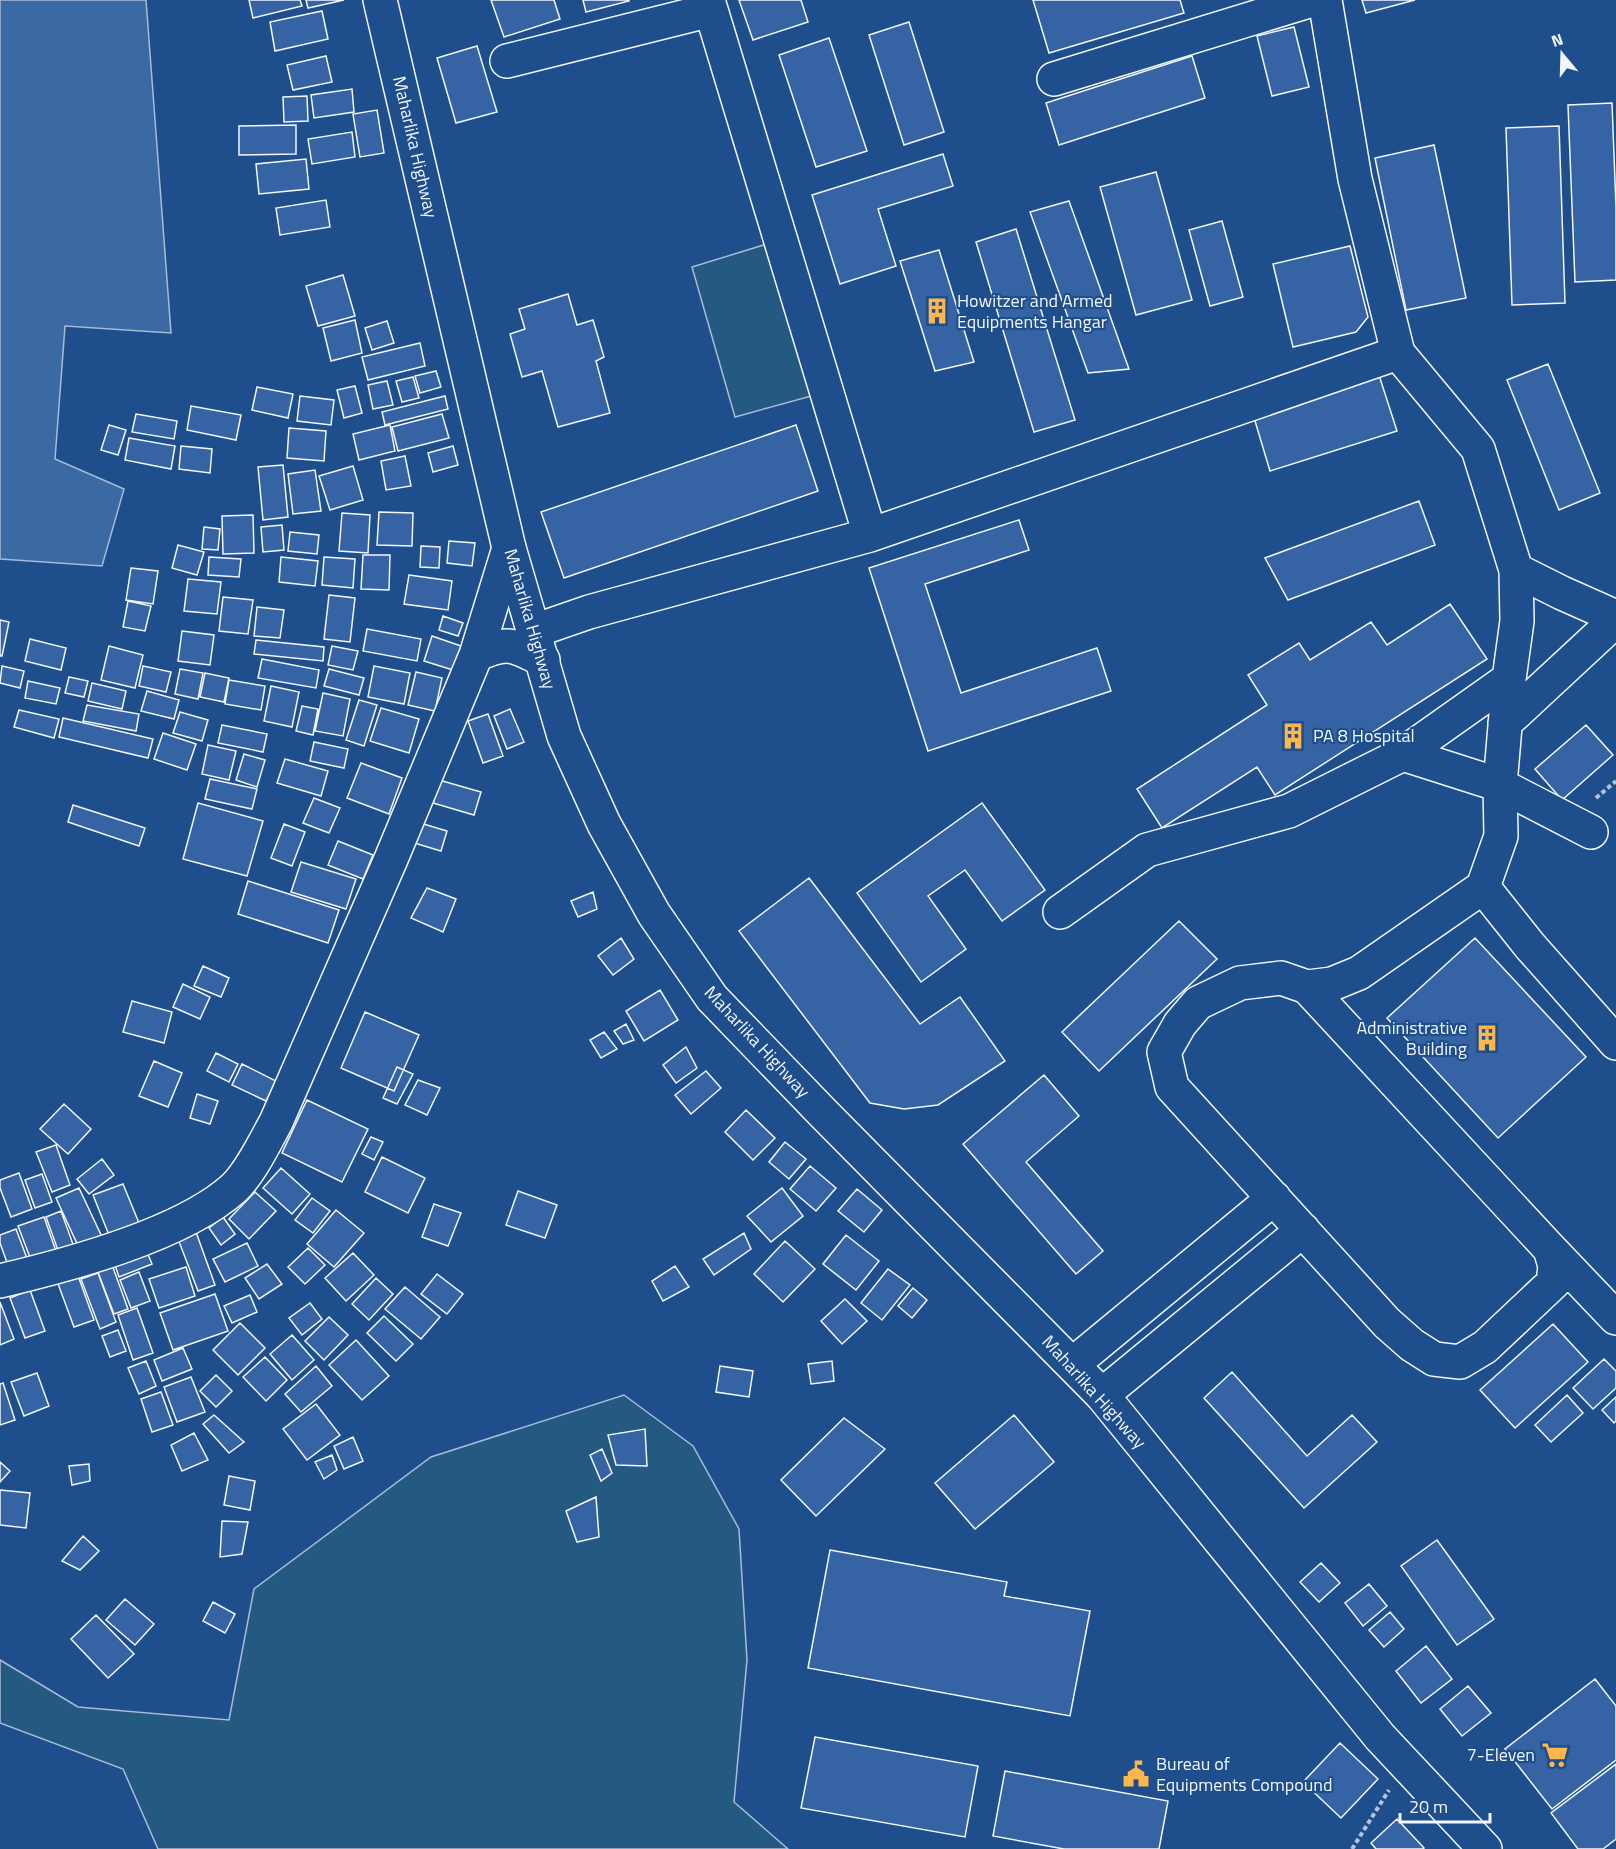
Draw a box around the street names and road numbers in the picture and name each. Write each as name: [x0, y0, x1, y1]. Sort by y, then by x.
street label: Maharlika Highway: [386, 73, 445, 221]
street label: Maharlika Highway: [498, 546, 564, 692]
street label: Maharlika Highway: [698, 979, 817, 1104]
street label: Maharlika Highway: [1036, 1329, 1153, 1455]

